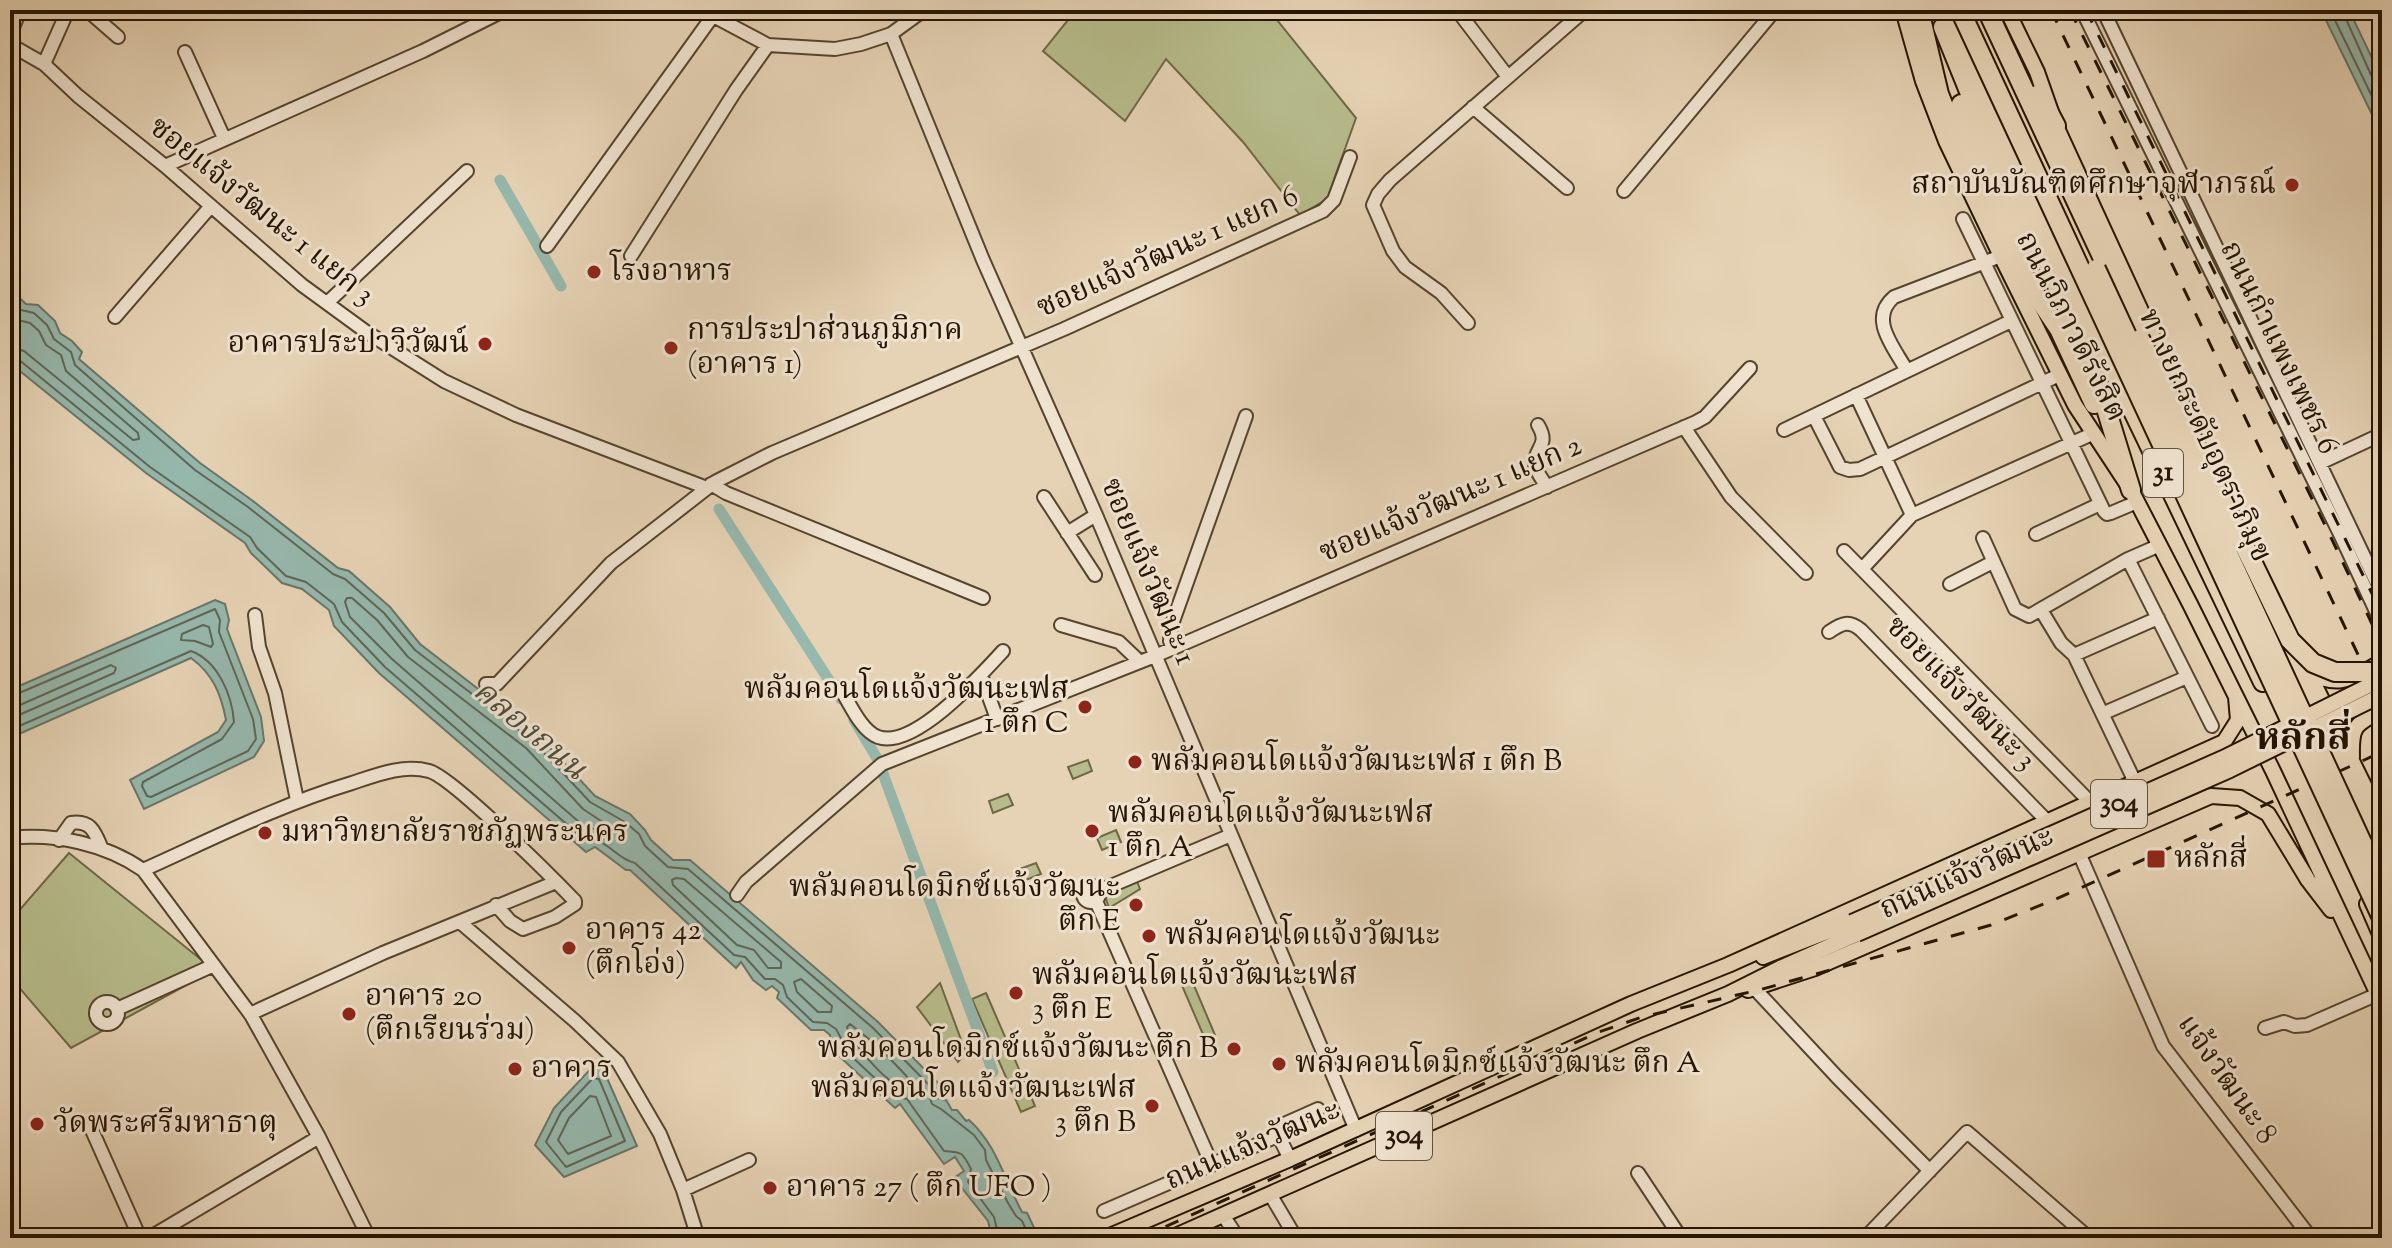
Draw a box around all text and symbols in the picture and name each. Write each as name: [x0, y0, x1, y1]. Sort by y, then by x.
street label: ซอยแจ้งวัฒนะ 1 แยก 3: [139, 107, 383, 317]
place label: สถาบันบัณฑิตศึกษาจุฬาภรณ์: [1911, 164, 2276, 207]
street label: ซอยแจ้งวัฒนะ 1 แยก 6: [1030, 176, 1306, 330]
marker: สถาบันบัณฑิตศึกษาจุฬาภรณ์: [2283, 176, 2301, 194]
street label: ถนนวิภาวดีรังสิต: [2004, 224, 2136, 430]
street label: ถนนกำแพงเพชร 6: [2208, 234, 2348, 462]
place label: โรงอาหาร: [609, 249, 732, 294]
marker: โรงอาหาร: [585, 263, 603, 281]
street label: ทางยกระดับอุตราภิมุข: [2126, 302, 2282, 570]
place label: การประปาส่วนภูมิภาค (อาคาร 1): [687, 310, 963, 387]
place label: อาคารประปาวิวัฒน์: [228, 323, 469, 366]
marker: อาคารประปาวิวัฒน์: [476, 335, 494, 353]
marker: การประปาส่วนภูมิภาค (อาคาร 1): [662, 339, 680, 357]
street label: ซอยแจ้งวัฒนะ 1 แยก 2: [1313, 425, 1589, 575]
road number: 31: [2143, 449, 2183, 497]
street label: ซอยแจ้งวัฒนะ 1: [1088, 472, 1206, 672]
street label: ซอยแจ้งวัฒนะ 3: [1875, 607, 2045, 781]
place label: พลัมคอนโดแจ้งวัฒนะเฟส 1 ตึก C: [744, 667, 1069, 746]
water label: คลองถนน: [462, 670, 596, 793]
marker: พลัมคอนโดแจ้งวัฒนะเฟส 1 ตึก C: [1076, 698, 1094, 716]
district label: หลักสี่: [2255, 708, 2351, 767]
place label: พลัมคอนโดแจ้งวัฒนะเฟส 1 ตึก B: [1151, 739, 1562, 784]
marker: พลัมคอนโดแจ้งวัฒนะเฟส 1 ตึก B: [1126, 753, 1144, 771]
road number: 304: [2091, 780, 2147, 828]
place label: พลัมคอนโดแจ้งวัฒนะเฟส 1 ตึก A: [1108, 791, 1433, 870]
place label: มหาวิทยาลัยราชภัฏพระนคร: [281, 812, 628, 855]
street label: ถนนแจ้งวัฒนะ: [1873, 816, 2061, 932]
marker: พลัมคอนโดแจ้งวัฒนะเฟส 1 ตึก A: [1083, 822, 1101, 840]
marker: มหาวิทยาลัยราชภัฏพระนคร: [256, 824, 274, 842]
place label: หลักสี่: [2174, 835, 2248, 881]
marker: หลักสี่: [2145, 848, 2167, 870]
place label: พลัมคอนโดมิกซ์แจ้งวัฒนะ ตึก E: [789, 865, 1120, 944]
marker: พลัมคอนโดมิกซ์แจ้งวัฒนะ ตึก E: [1127, 896, 1145, 914]
place label: อาคาร 42 (ตึกโอ่ง): [585, 910, 701, 987]
place label: พลัมคอนโดแจ้งวัฒนะ: [1165, 913, 1440, 958]
marker: พลัมคอนโดแจ้งวัฒนะ: [1140, 927, 1158, 945]
marker: อาคาร 42 (ตึกโอ่ง): [560, 939, 578, 957]
place label: พลัมคอนโดแจ้งวัฒนะเฟส 3 ตึก E: [1032, 953, 1357, 1032]
place label: อาคาร 20 (ตึกเรียนร่วม): [365, 976, 535, 1053]
marker: พลัมคอนโดแจ้งวัฒนะเฟส 3 ตึก E: [1007, 984, 1025, 1002]
marker: อาคาร 20 (ตึกเรียนร่วม): [340, 1005, 358, 1023]
street label: แจ้งวัฒนะ 8: [2165, 1006, 2287, 1154]
place label: พลัมคอนโดมิกซ์แจ้งวัฒนะ ตึก B: [818, 1026, 1218, 1071]
marker: พลัมคอนโดมิกซ์แจ้งวัฒนะ ตึก B: [1225, 1040, 1243, 1058]
place label: พลัมคอนโดมิกซ์แจ้งวัฒนะ ตึก A: [1295, 1041, 1701, 1086]
place label: อาคาร: [531, 1048, 612, 1091]
marker: พลัมคอนโดมิกซ์แจ้งวัฒนะ ตึก A: [1270, 1055, 1288, 1073]
marker: อาคาร: [506, 1060, 524, 1078]
place label: พลัมคอนโดแจ้งวัฒนะเฟส 3 ตึก B: [811, 1066, 1136, 1145]
street label: ถนนแจ้งวัฒนะ: [1159, 1090, 1347, 1202]
marker: พลัมคอนโดแจ้งวัฒนะเฟส 3 ตึก B: [1143, 1097, 1161, 1115]
place label: วัดพระศรีมหาธาตุ: [53, 1103, 277, 1146]
road number: 304: [1376, 1112, 1432, 1160]
marker: วัดพระศรีมหาธาตุ: [28, 1115, 46, 1133]
place label: อาคาร 27 ( ตึก UFO ): [786, 1167, 1052, 1210]
marker: อาคาร 27 ( ตึก UFO ): [761, 1179, 779, 1197]

